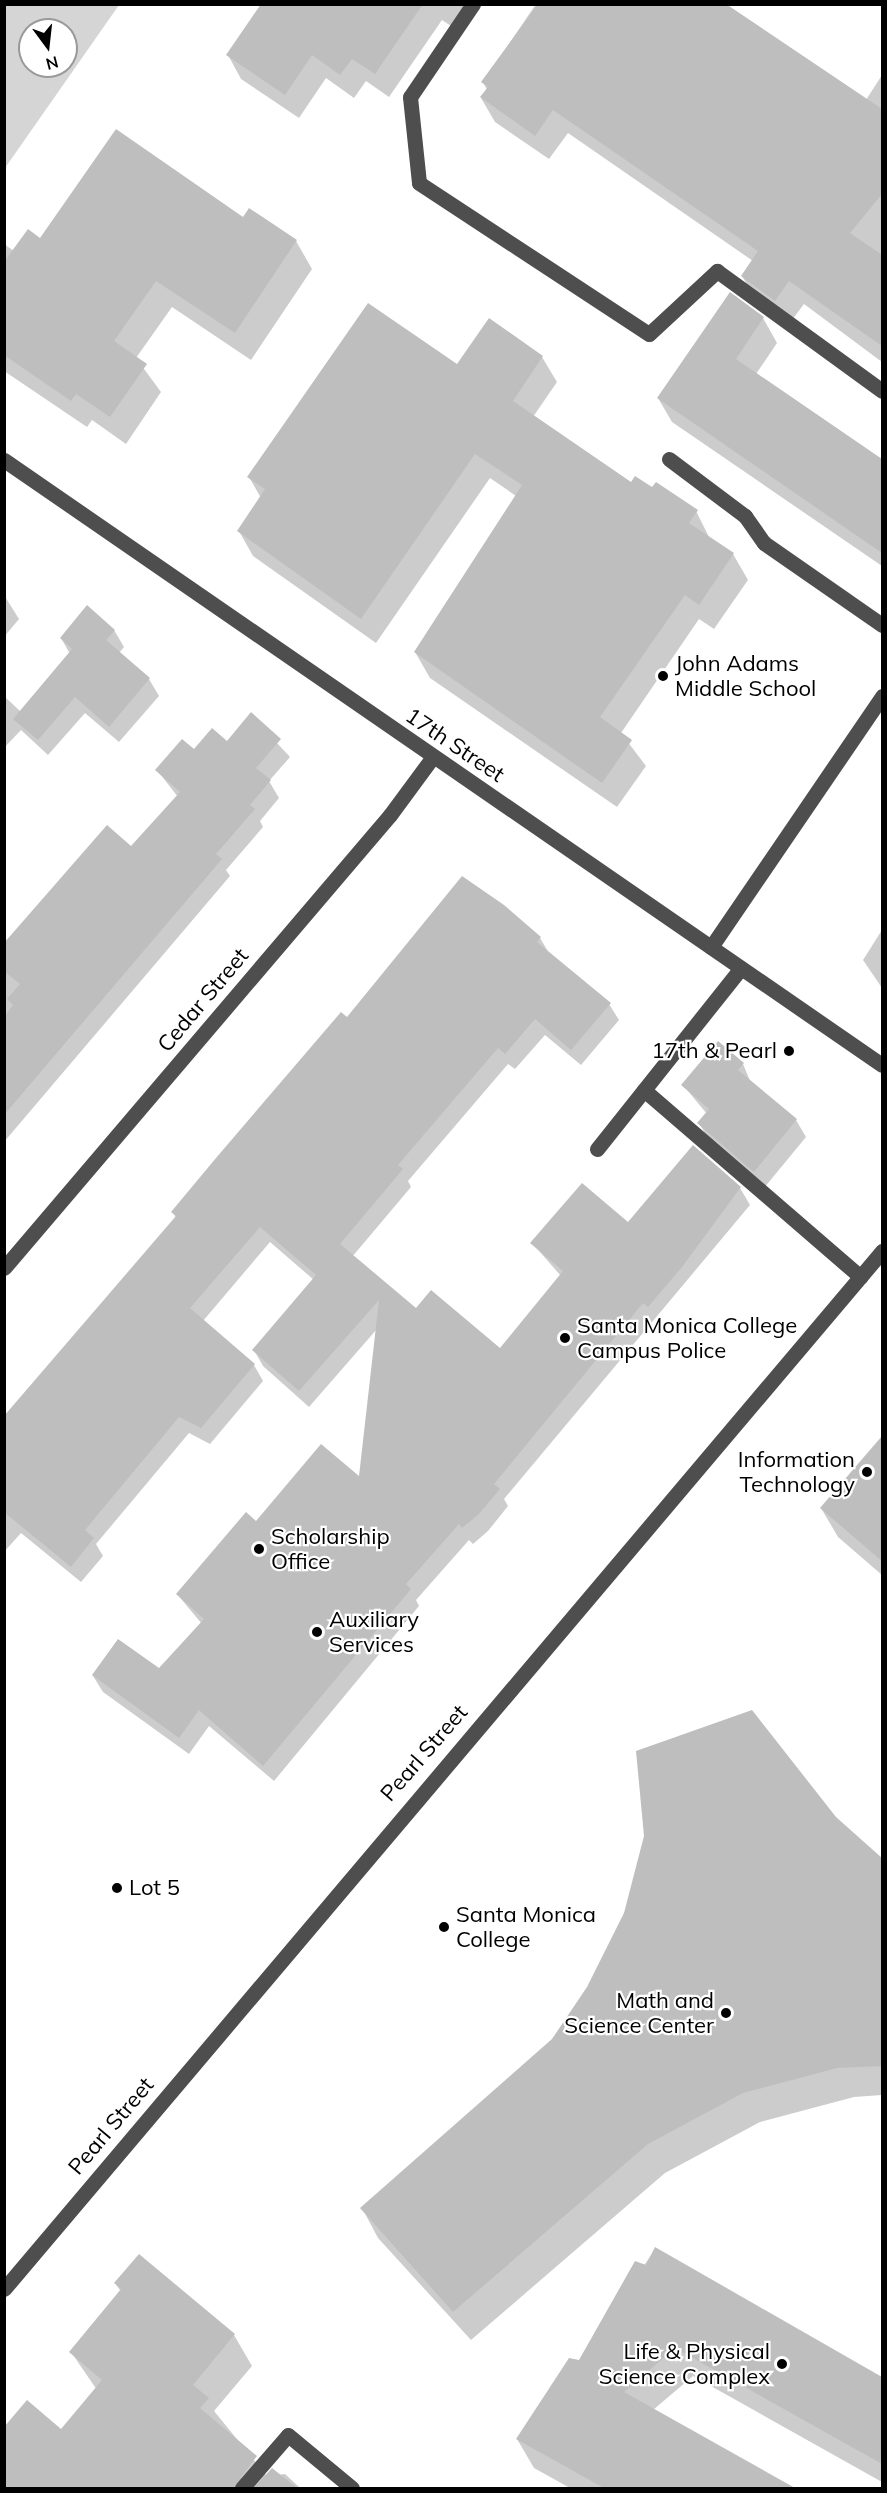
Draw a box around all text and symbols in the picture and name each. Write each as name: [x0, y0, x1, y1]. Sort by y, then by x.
north arrow: [18, 18, 78, 78]
text: N: [44, 52, 61, 75]
place label: John Adams Middle School: [675, 650, 816, 702]
marker: John Adams Middle School: [656, 669, 670, 683]
street label: 17th Street: [401, 702, 509, 788]
street label: Cedar Street: [152, 943, 254, 1057]
place label: 17th & Pearl: [652, 1038, 777, 1064]
marker: 17th & Pearl: [782, 1044, 796, 1058]
place label: Santa Monica College Campus Police: [577, 1312, 797, 1364]
marker: Santa Monica College Campus Police: [558, 1331, 572, 1345]
place label: Information Technology: [738, 1446, 855, 1498]
marker: Information Technology: [860, 1465, 874, 1479]
place label: Scholarship Office: [271, 1523, 390, 1574]
marker: Scholarship Office: [252, 1542, 266, 1556]
place label: Auxiliary Services: [329, 1606, 419, 1658]
marker: Auxiliary Services: [310, 1625, 324, 1639]
street label: Pearl Street: [375, 1700, 473, 1806]
place label: Lot 5: [129, 1875, 180, 1901]
marker: Lot 5: [110, 1881, 124, 1895]
place label: Santa Monica College: [456, 1901, 596, 1952]
marker: Santa Monica College: [437, 1920, 451, 1934]
place label: Math and Science Center: [564, 1987, 714, 2038]
marker: Math and Science Center: [719, 2006, 733, 2020]
street label: Pearl Street: [63, 2072, 159, 2180]
place label: Life & Physical Science Complex: [599, 2338, 770, 2390]
marker: Life & Physical Science Complex: [775, 2357, 789, 2371]

